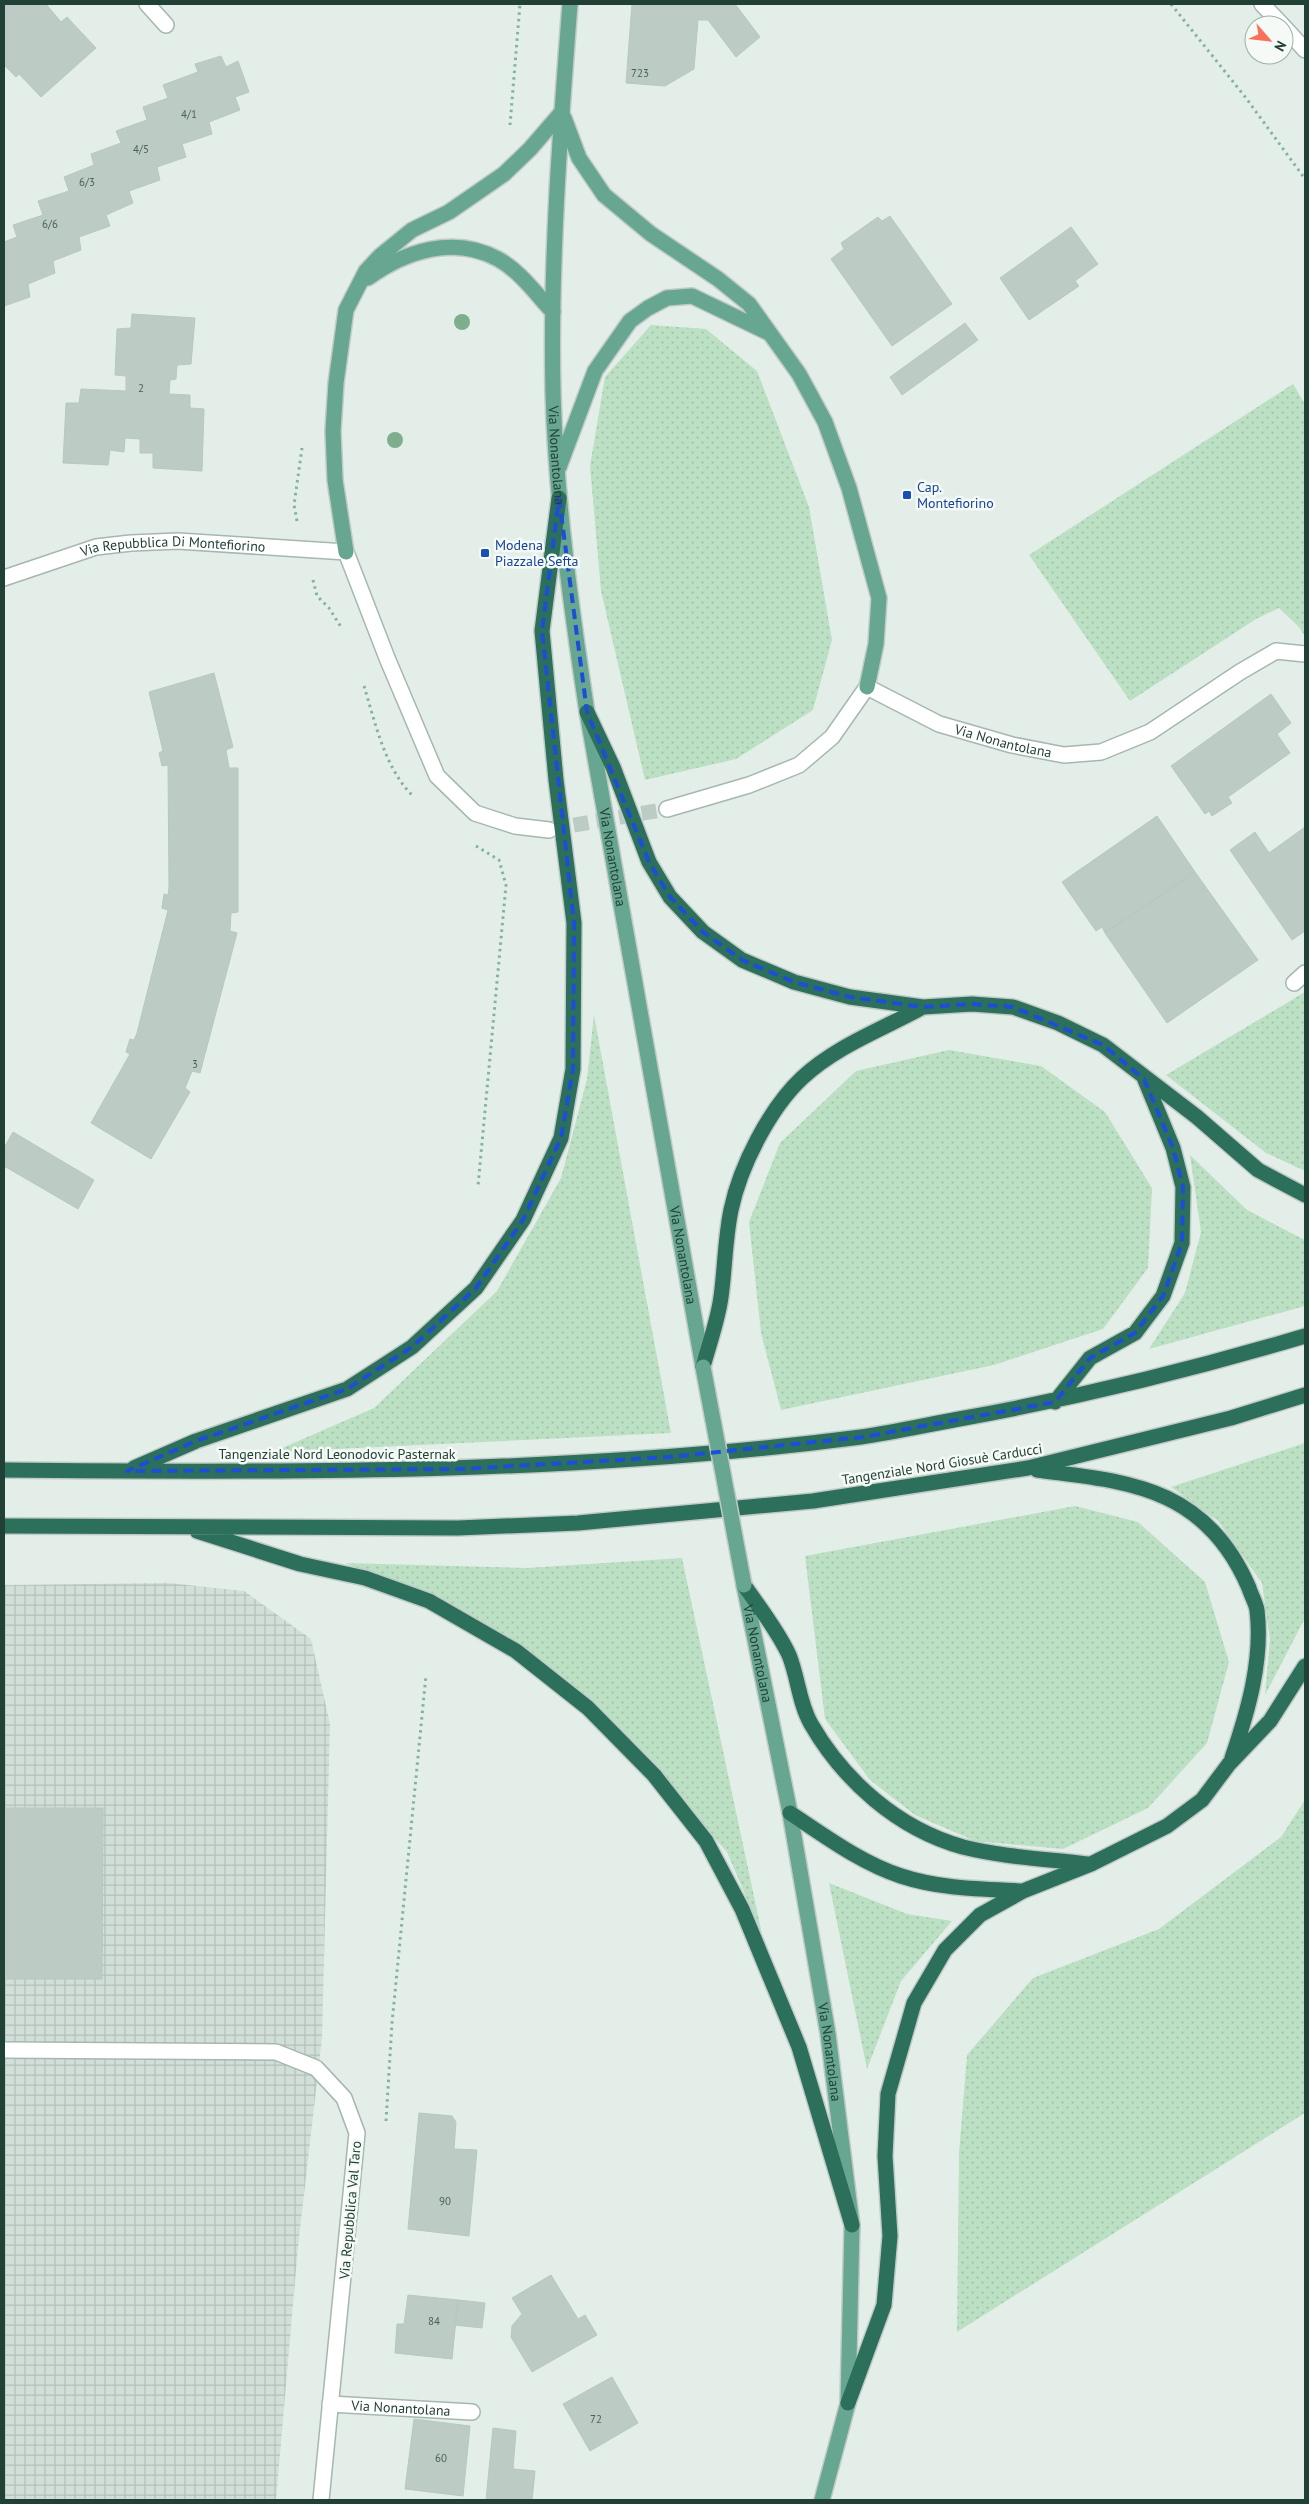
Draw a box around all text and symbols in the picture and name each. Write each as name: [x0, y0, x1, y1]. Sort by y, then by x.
north arrow: [1244, 15, 1294, 65]
text: N: [1270, 38, 1291, 54]
house number: 723: [631, 66, 649, 80]
house number: 4/1: [181, 107, 197, 121]
house number: 4/5: [133, 142, 149, 156]
house number: 6/3: [79, 175, 95, 189]
house number: 6/6: [42, 217, 58, 231]
house number: 2: [138, 381, 144, 395]
street label: Via Nonantolana: [544, 404, 569, 506]
place label: Cap. Montefiorino: [917, 478, 994, 512]
marker: Cap. Montefiorino: [901, 489, 913, 501]
street label: Via Repubblica Di Montefiorino: [77, 532, 266, 561]
place label: Modena Piazzale Sefta: [495, 536, 578, 570]
marker: Modena Piazzale Sefta: [479, 547, 491, 559]
street label: Via Nonantolana: [952, 720, 1053, 761]
street label: Via Nonantolana: [595, 806, 630, 908]
house number: 3: [192, 1057, 198, 1071]
street label: Via Nonantolana: [665, 1203, 701, 1306]
street label: Tangenziale Nord Giosuè Carducci: [840, 1439, 1044, 1489]
street label: Tangenziale Nord Leonodovic Pasternak: [218, 1445, 456, 1463]
street label: Via Nonantolana: [739, 1602, 777, 1704]
street label: Via Nonantolana: [814, 2000, 845, 2103]
street label: Via Repubblica Val Taro: [335, 2140, 365, 2281]
house number: 90: [439, 2194, 451, 2208]
house number: 84: [428, 2314, 440, 2328]
street label: Via Nonantolana: [350, 2396, 451, 2420]
house number: 72: [590, 2412, 602, 2426]
house number: 60: [435, 2451, 447, 2465]

